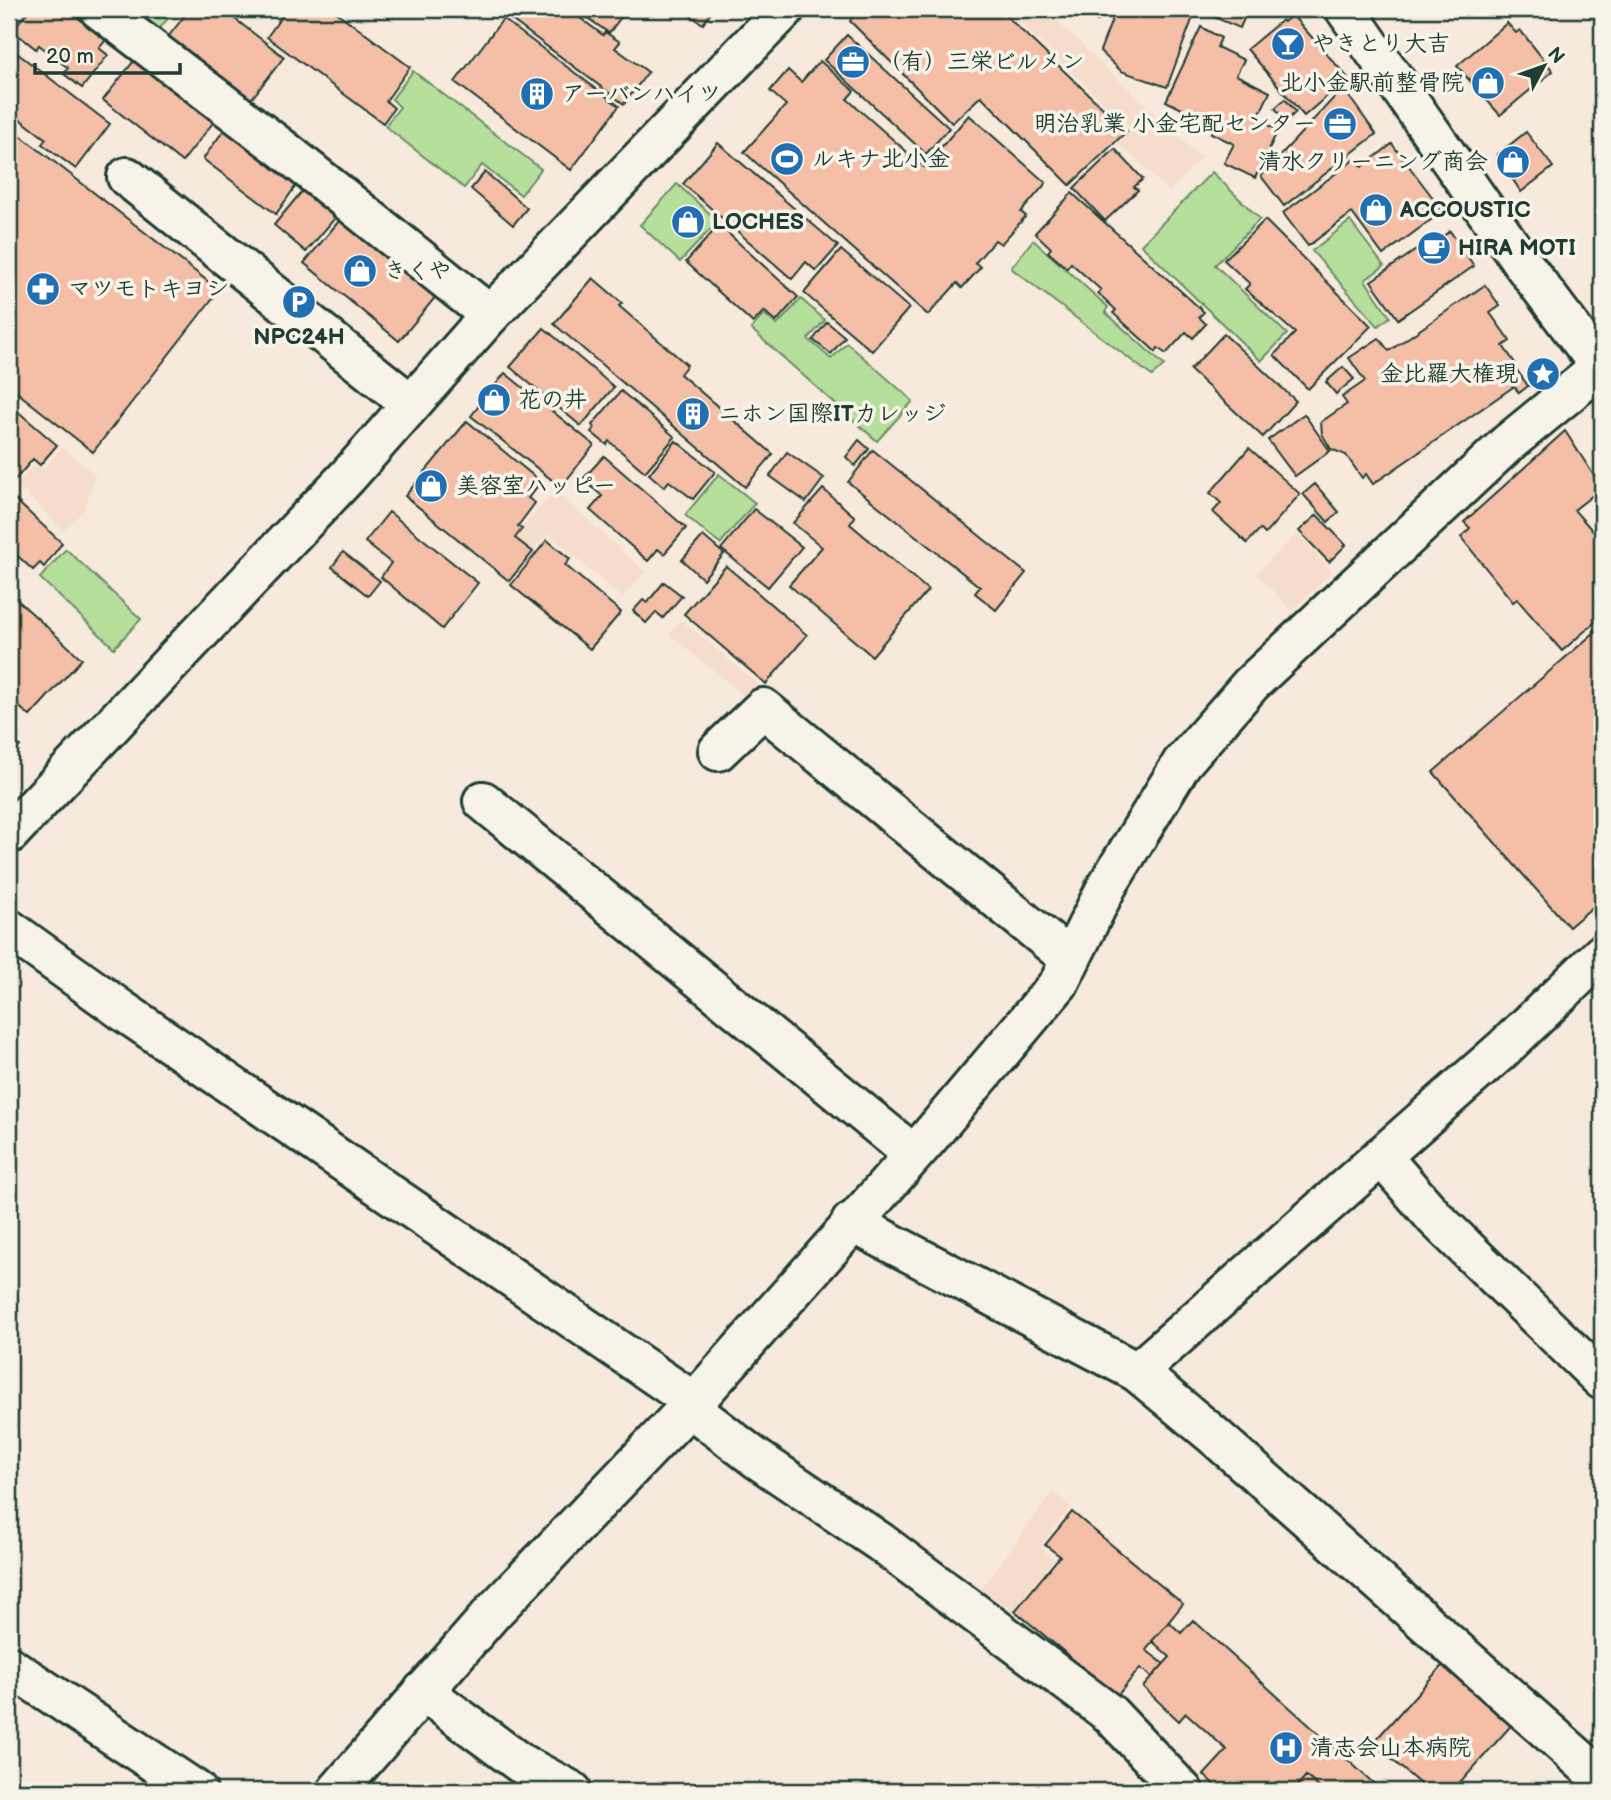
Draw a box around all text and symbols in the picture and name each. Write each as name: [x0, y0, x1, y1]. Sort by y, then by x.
bar icon: やきとり大吉: [1269, 25, 1307, 63]
place label: やきとり大吉: [1312, 30, 1450, 58]
scale bar: [35, 32, 180, 76]
north arrow: [1510, 32, 1580, 102]
office icon: （有）三栄ビルメン: [834, 43, 872, 81]
text: N: [1542, 43, 1569, 69]
text: 20 m: [46, 44, 94, 69]
place label: （有）三栄ビルメン: [878, 48, 1085, 76]
shop icon: 北小金駅前整骨院: [1469, 64, 1507, 102]
place label: 北小金駅前整骨院: [1280, 69, 1464, 97]
building icon: アーバンハイツ: [518, 75, 556, 113]
place label: アーバンハイツ: [562, 80, 721, 108]
office icon: 明治乳業 小金宅配センター: [1321, 105, 1359, 143]
place label: 明治乳業 小金宅配センター: [1034, 110, 1316, 138]
sports icon: ルキナ北小金: [768, 140, 806, 178]
shop icon: 清水クリーニング商会: [1494, 143, 1532, 181]
place label: ルキナ北小金: [812, 145, 950, 173]
place label: 清水クリーニング商会: [1258, 148, 1488, 176]
shop icon: ACCOUSTIC: [1357, 191, 1395, 229]
place label: ACCOUSTIC: [1399, 196, 1531, 224]
shop icon: LOCHES: [669, 203, 707, 241]
place label: LOCHES: [712, 208, 804, 236]
cafe icon: HIRA MOTI: [1415, 229, 1453, 267]
place label: HIRA MOTI: [1458, 234, 1576, 262]
shop icon: きくや: [341, 252, 379, 290]
place label: きくや: [384, 257, 451, 285]
pharmacy icon: マツモトキヨシ: [24, 270, 62, 308]
place label: マツモトキヨシ: [68, 275, 229, 303]
parking icon: NPC24H: [280, 283, 318, 321]
place label: NPC24H: [253, 323, 345, 351]
place icon: 金比羅大権現: [1524, 355, 1562, 393]
place label: 金比羅大権現: [1380, 360, 1518, 388]
shop icon: 花の井: [475, 381, 513, 419]
place label: 花の井: [518, 386, 587, 414]
building icon: ニホン国際ITカレッジ: [674, 395, 712, 433]
place label: ニホン国際ITカレッジ: [718, 400, 946, 428]
shop icon: 美容室ハッピー: [412, 467, 450, 505]
place label: 美容室ハッピー: [456, 472, 616, 500]
hospital icon: 清志会山本病院: [1267, 1729, 1305, 1767]
place label: 清志会山本病院: [1310, 1734, 1471, 1762]

